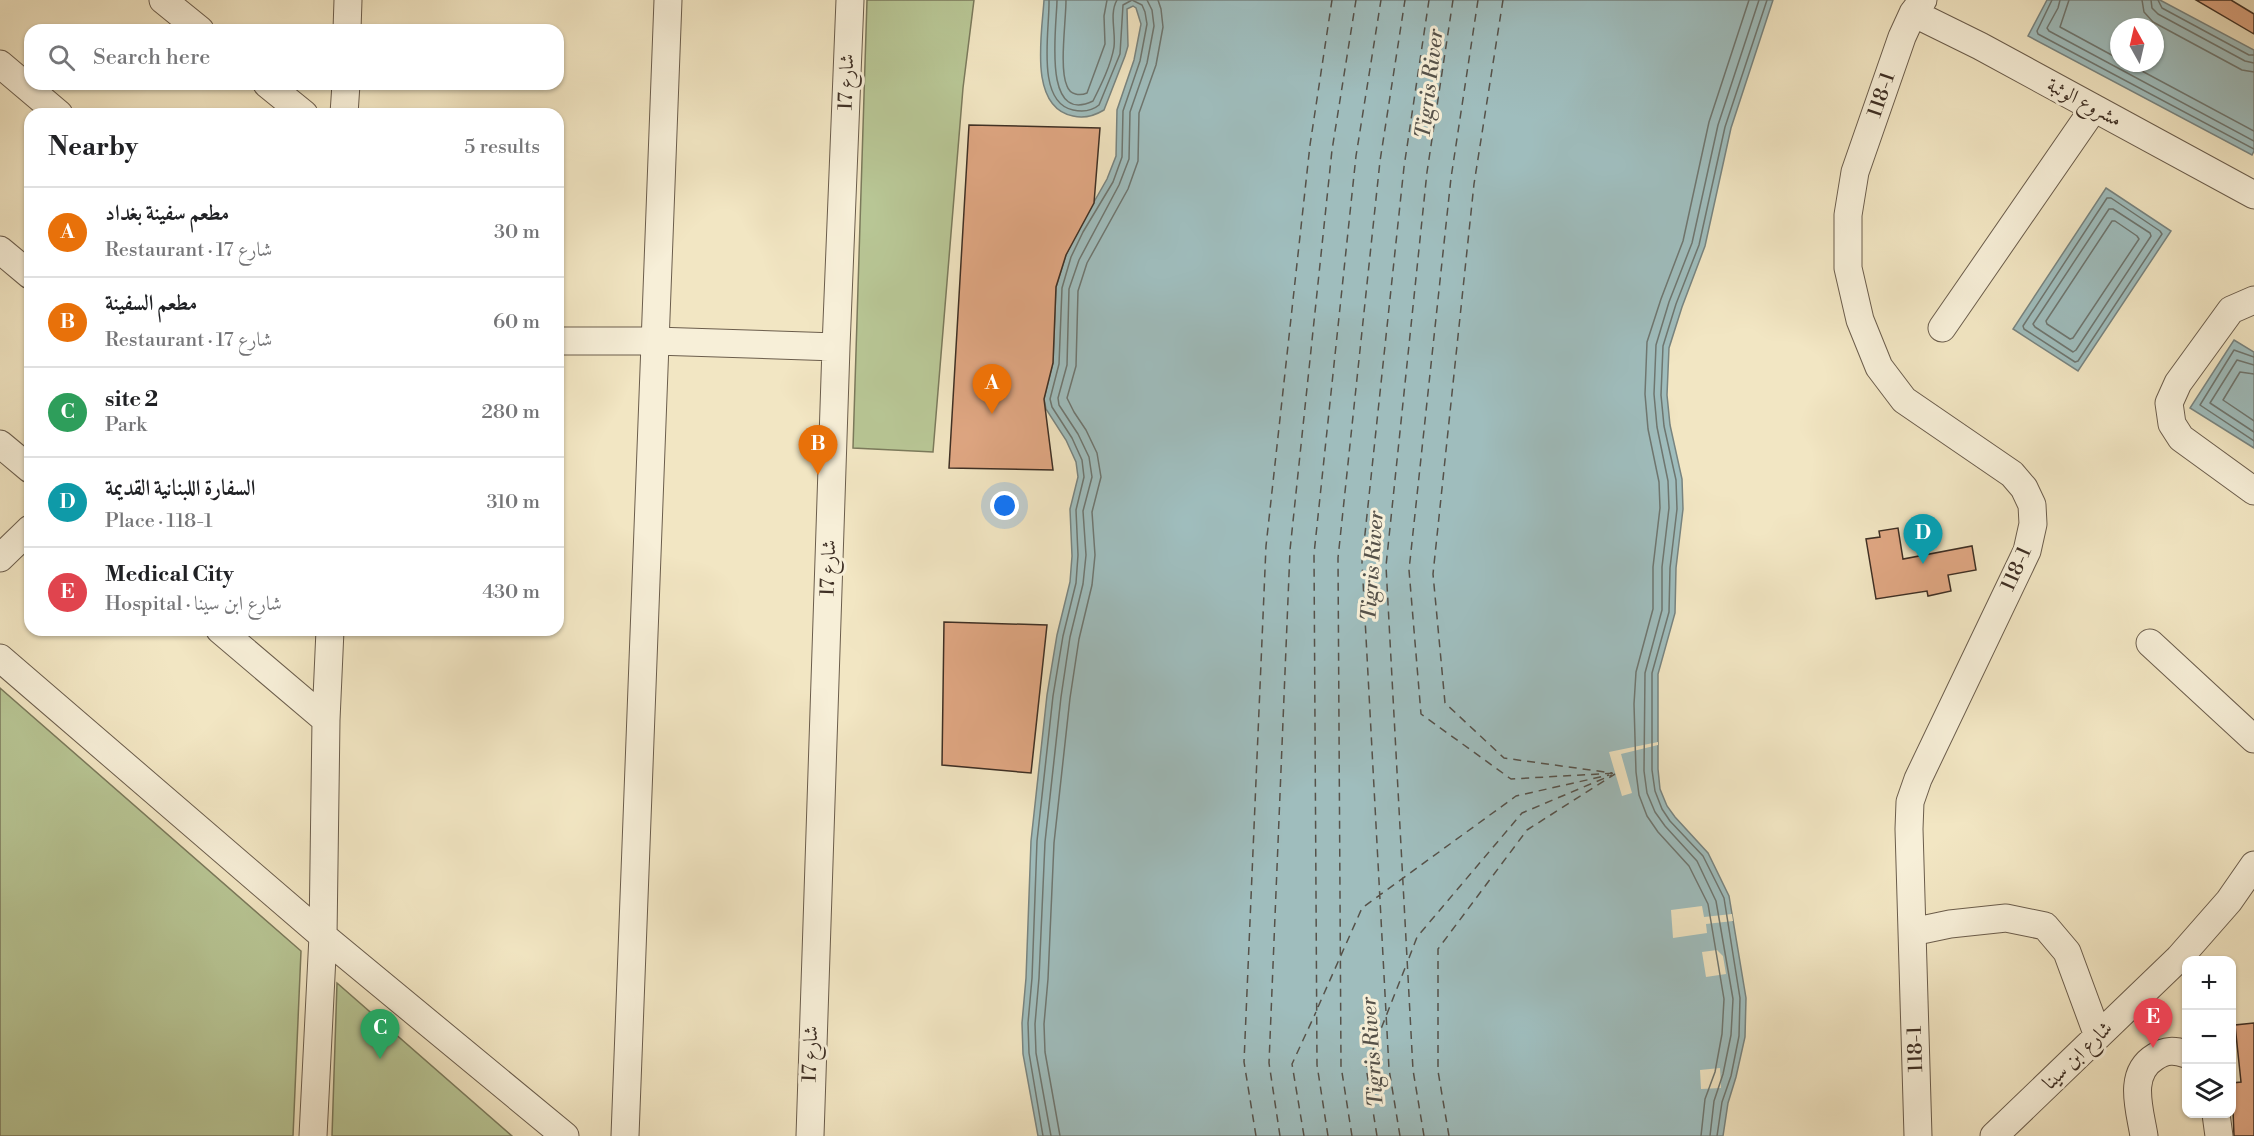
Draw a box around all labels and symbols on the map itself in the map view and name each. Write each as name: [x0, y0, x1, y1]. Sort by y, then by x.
north arrow: [2110, 18, 2164, 72]
water label: Tigris River: [1410, 27, 1450, 140]
street label: شارع 17: [834, 53, 864, 111]
street label: 118-1: [1863, 69, 1901, 121]
street label: مشروع الوثبة: [2040, 73, 2126, 137]
pin: A: [972, 364, 1012, 414]
pin: B: [798, 426, 838, 475]
your location: [990, 491, 1019, 520]
water label: Tigris River: [1356, 509, 1390, 622]
pin: D: [1904, 514, 1942, 564]
street label: شارع 17: [816, 539, 846, 597]
street label: 118-1: [1996, 542, 2038, 595]
water label: Tigris River: [1356, 995, 1390, 1108]
pin: E: [2134, 998, 2172, 1048]
pin: C: [360, 1010, 400, 1059]
street label: شارع ابن سينا: [2038, 1016, 2121, 1098]
street label: شارع 17: [798, 1025, 828, 1083]
street label: 118-1: [1903, 1025, 1929, 1073]

